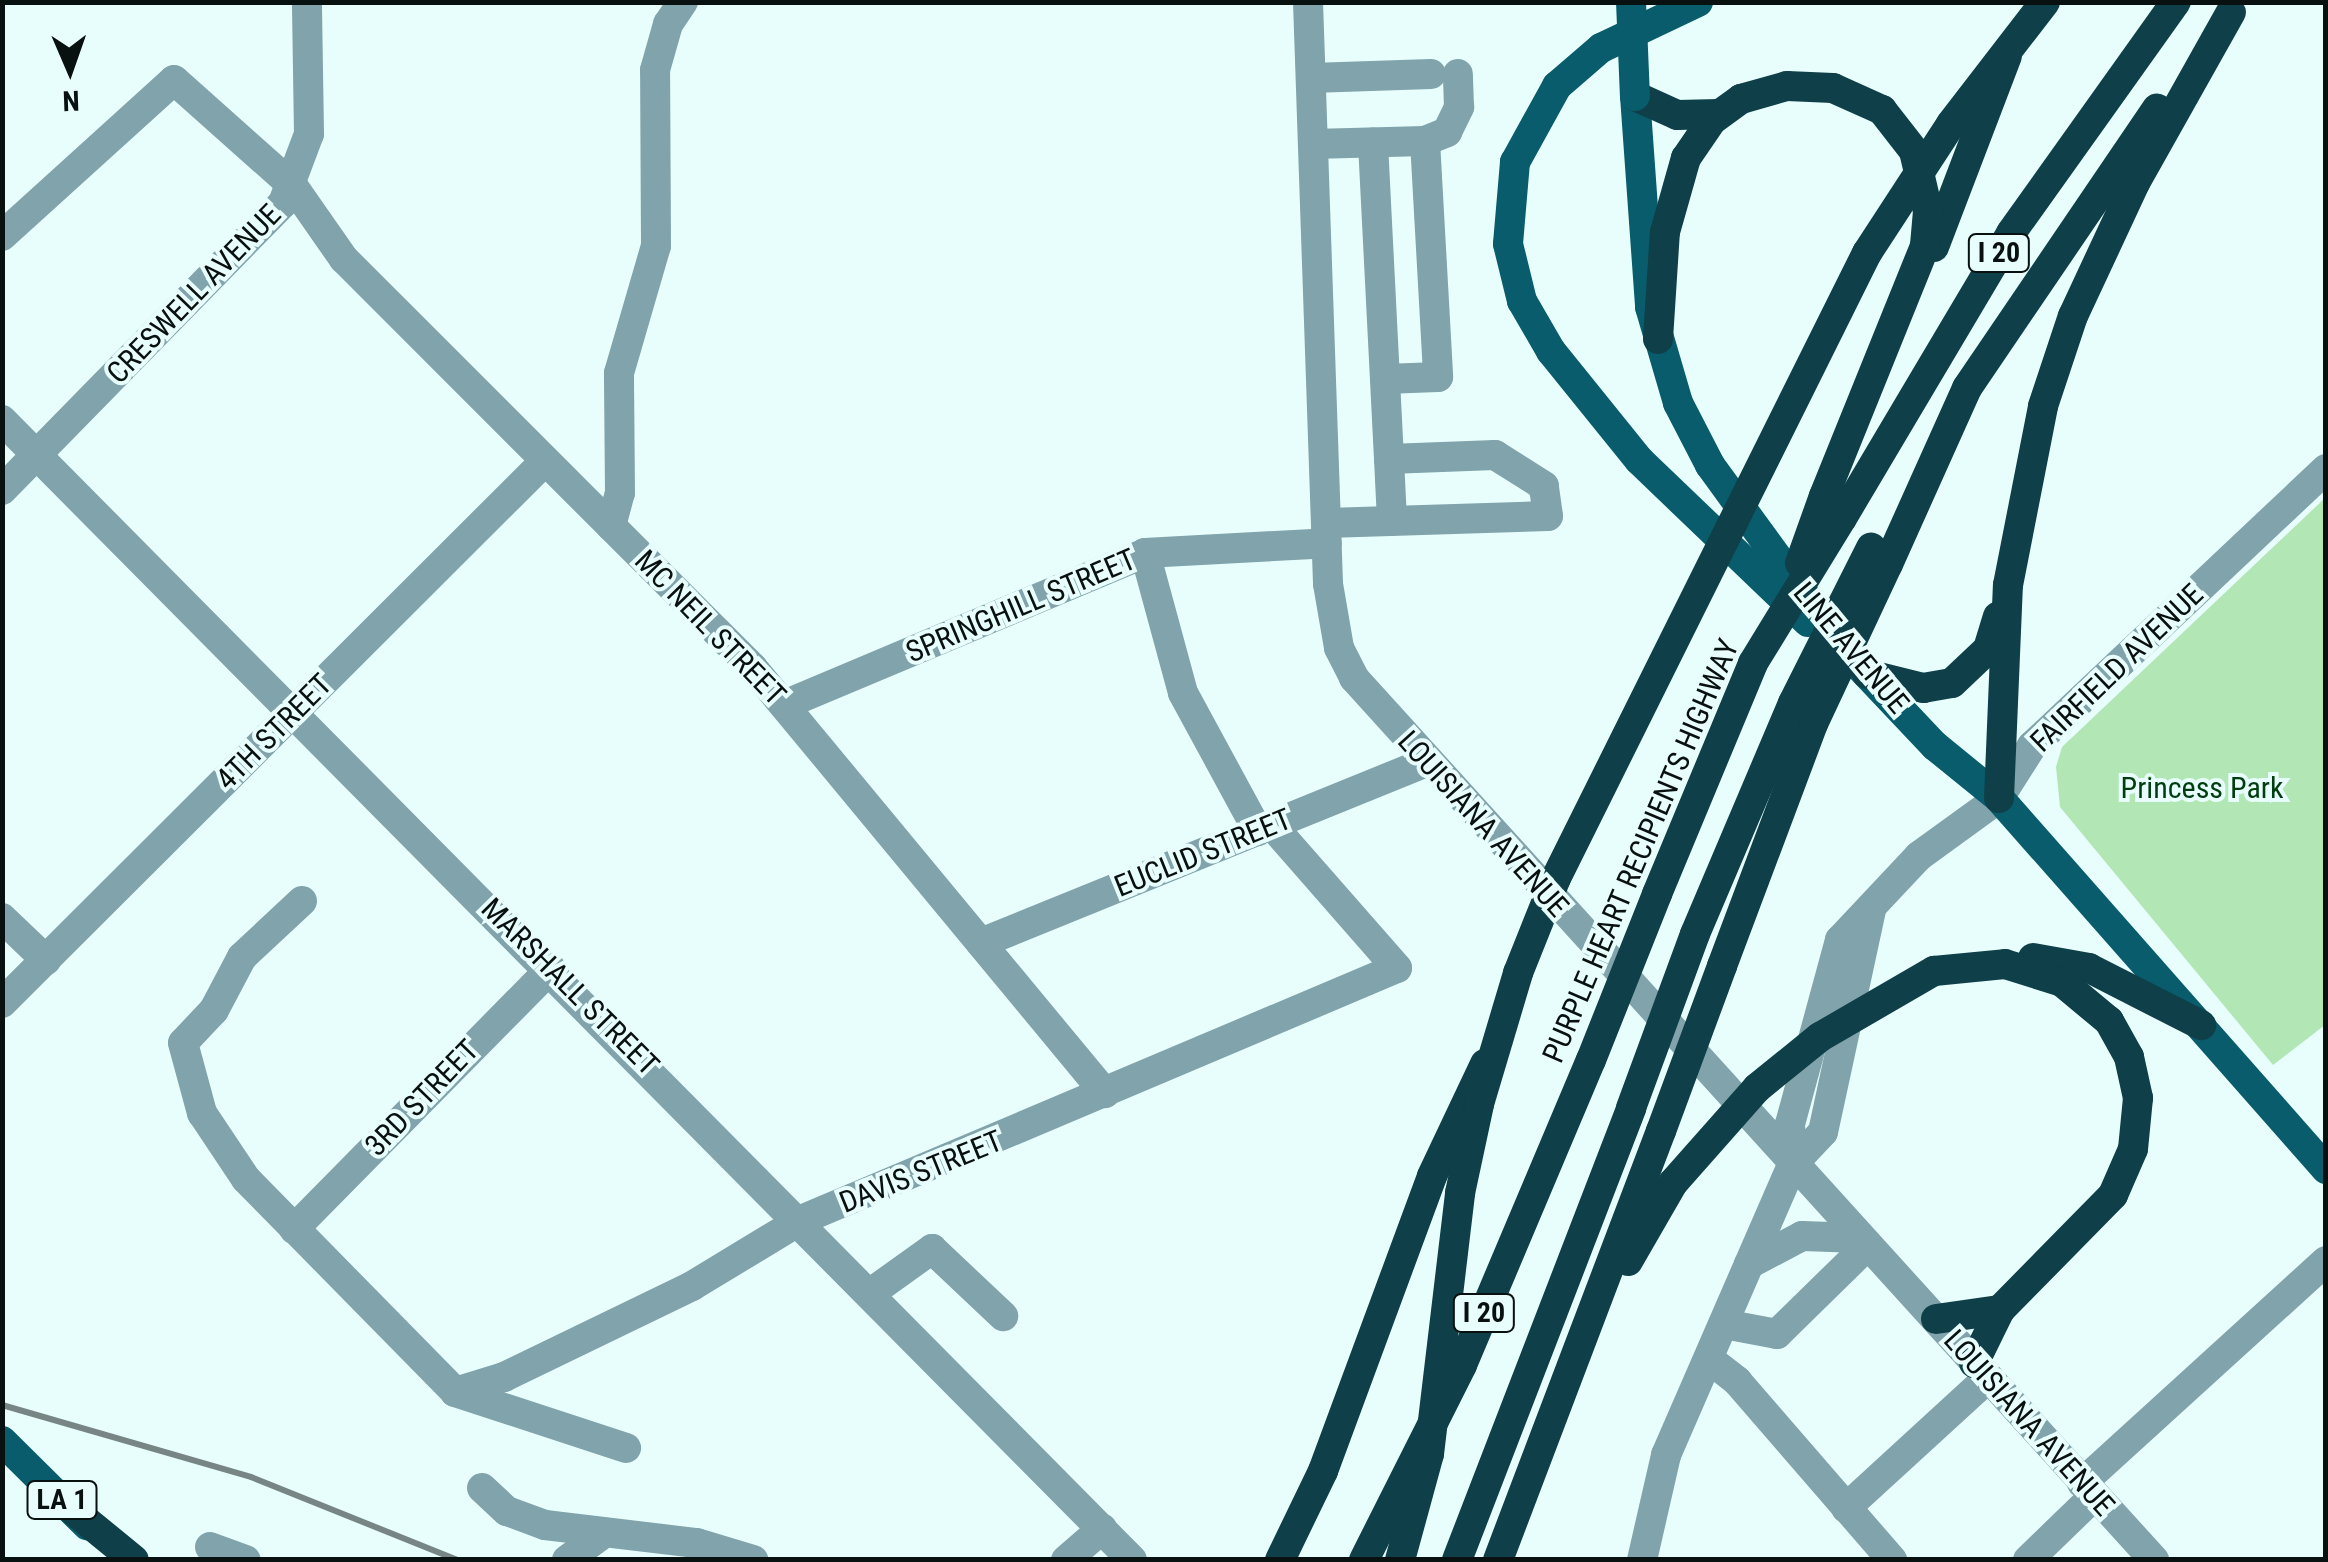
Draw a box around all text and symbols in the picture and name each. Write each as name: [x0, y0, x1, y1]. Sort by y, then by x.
north arrow: [20, 20, 120, 120]
text: N: [62, 84, 80, 117]
street label: CRESWELL AVENUE: [100, 197, 288, 391]
road number: I 20: [1966, 230, 2032, 276]
street label: SPRINGHILL STREET: [901, 541, 1141, 671]
street label: MC NEIL STREET: [627, 543, 793, 713]
street label: LINE AVENUE: [1786, 575, 1916, 721]
street label: FAIRFIELD AVENUE: [2023, 577, 2211, 759]
street label: PURPLE HEART RECIPIENTS HIGHWAY: [1535, 634, 1747, 1068]
street label: 4TH STREET: [209, 667, 339, 797]
street label: LOUISIANA AVENUE: [1390, 724, 1576, 924]
park label: Princess Park: [2121, 770, 2283, 806]
street label: EUCLID STREET: [1109, 801, 1297, 905]
street label: MARSHALL STREET: [474, 891, 666, 1083]
street label: 3RD STREET: [358, 1032, 486, 1164]
street label: DAVIS STREET: [834, 1123, 1008, 1221]
road number: I 20: [1452, 1290, 1516, 1336]
street label: LOUISIANA AVENUE: [1936, 1323, 2122, 1523]
road number: LA 1: [24, 1477, 100, 1523]

